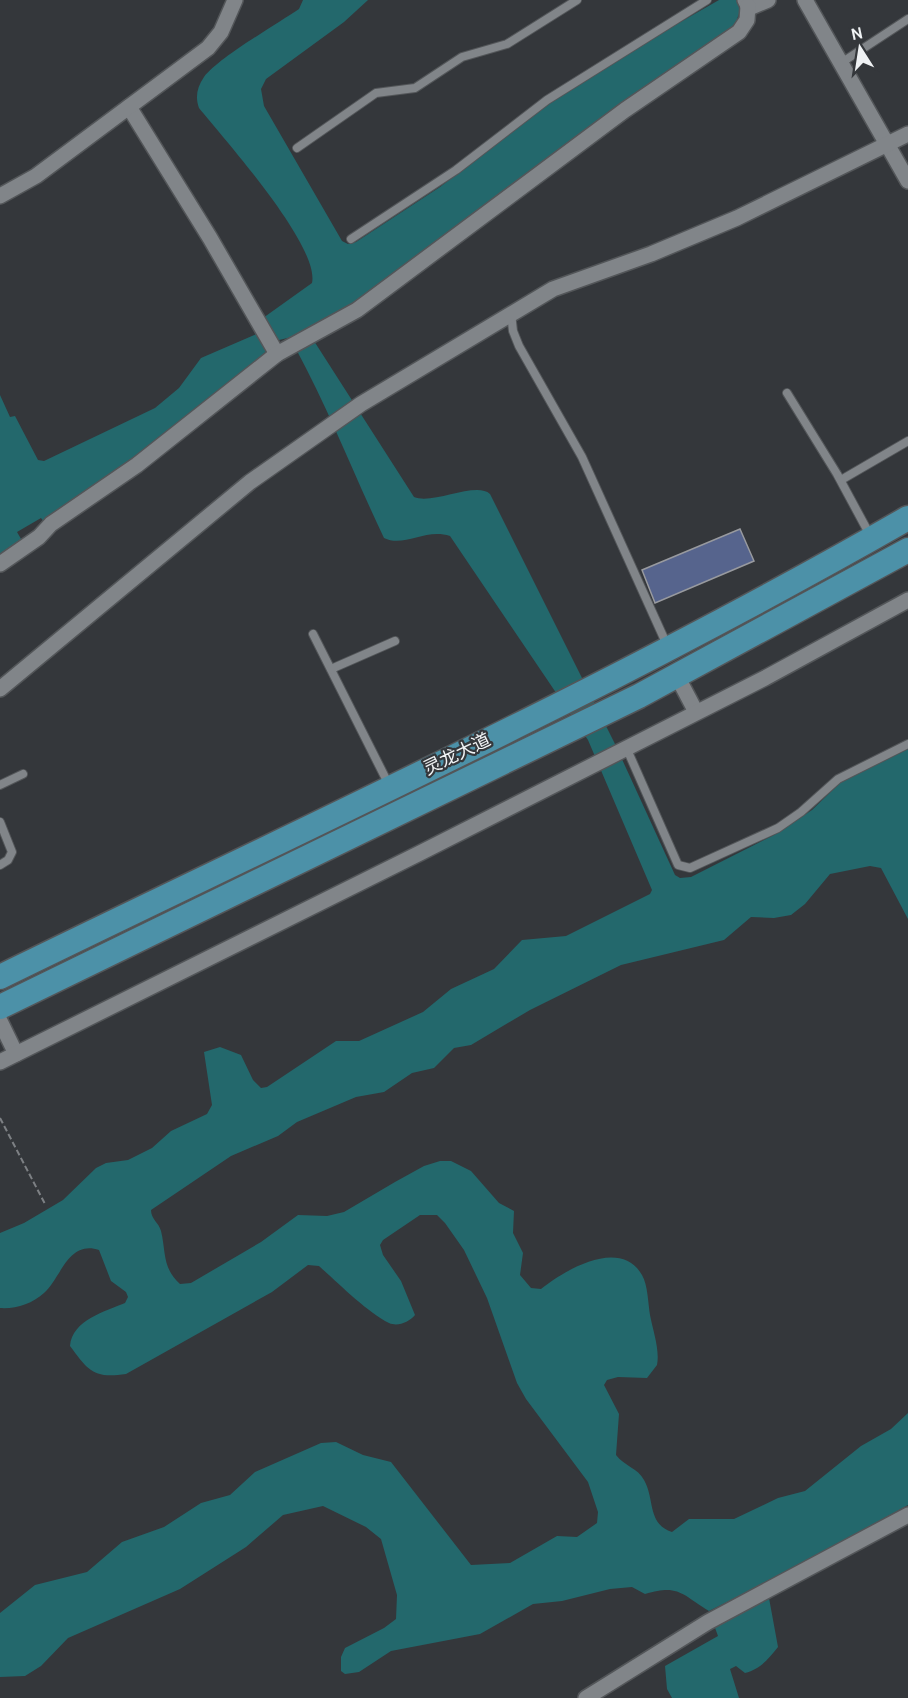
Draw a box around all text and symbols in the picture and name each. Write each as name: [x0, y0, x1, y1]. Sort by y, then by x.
north arrow: [830, 18, 890, 78]
text: N: [849, 23, 864, 44]
street label: 灵龙大道: [420, 728, 494, 780]

